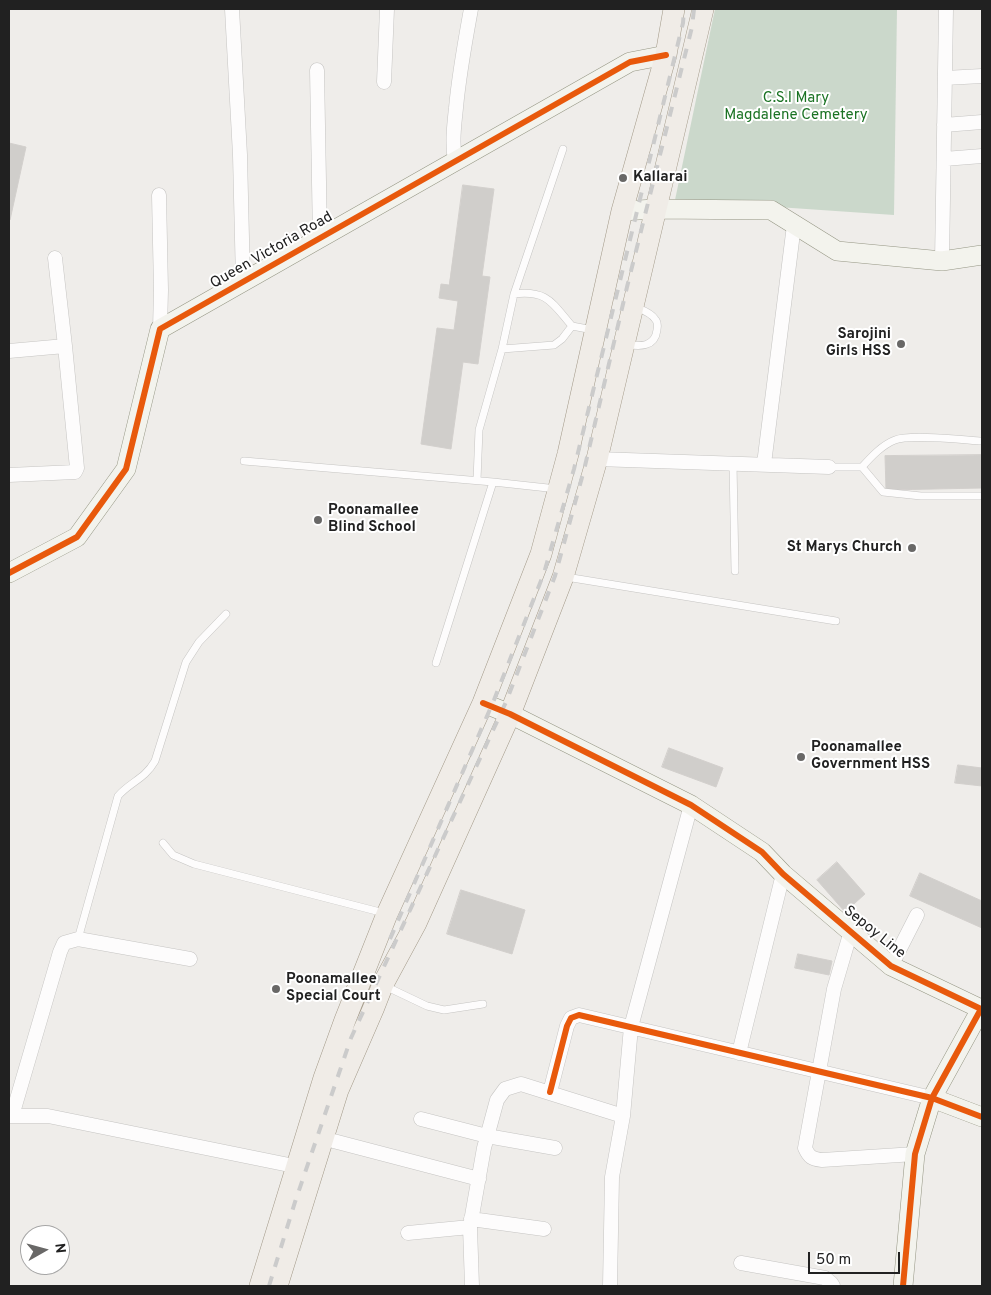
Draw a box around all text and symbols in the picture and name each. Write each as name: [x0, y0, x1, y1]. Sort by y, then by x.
park label: C.S.I Mary Magdalene Cemetery: [724, 90, 868, 125]
place label: Kallarai: [633, 169, 687, 187]
marker: Kallarai: [617, 172, 629, 184]
street label: Queen Victoria Road: [208, 209, 336, 293]
place label: Sarojini Girls HSS: [826, 326, 891, 361]
marker: Sarojini Girls HSS: [895, 338, 907, 350]
place label: Poonamallee Blind School: [328, 502, 419, 537]
marker: Poonamallee Blind School: [312, 514, 324, 526]
place label: St Marys Church: [787, 539, 902, 557]
marker: St Marys Church: [906, 542, 918, 554]
place label: Poonamallee Government HSS: [811, 739, 930, 774]
marker: Poonamallee Government HSS: [795, 751, 807, 763]
street label: Sepoy Line: [839, 903, 909, 963]
place label: Poonamallee Special Court: [286, 971, 381, 1006]
marker: Poonamallee Special Court: [270, 983, 282, 995]
north arrow: [20, 1225, 70, 1275]
text: N: [50, 1242, 68, 1254]
scale bar: [811, 1242, 904, 1274]
text: 50 m: [816, 1251, 851, 1270]

